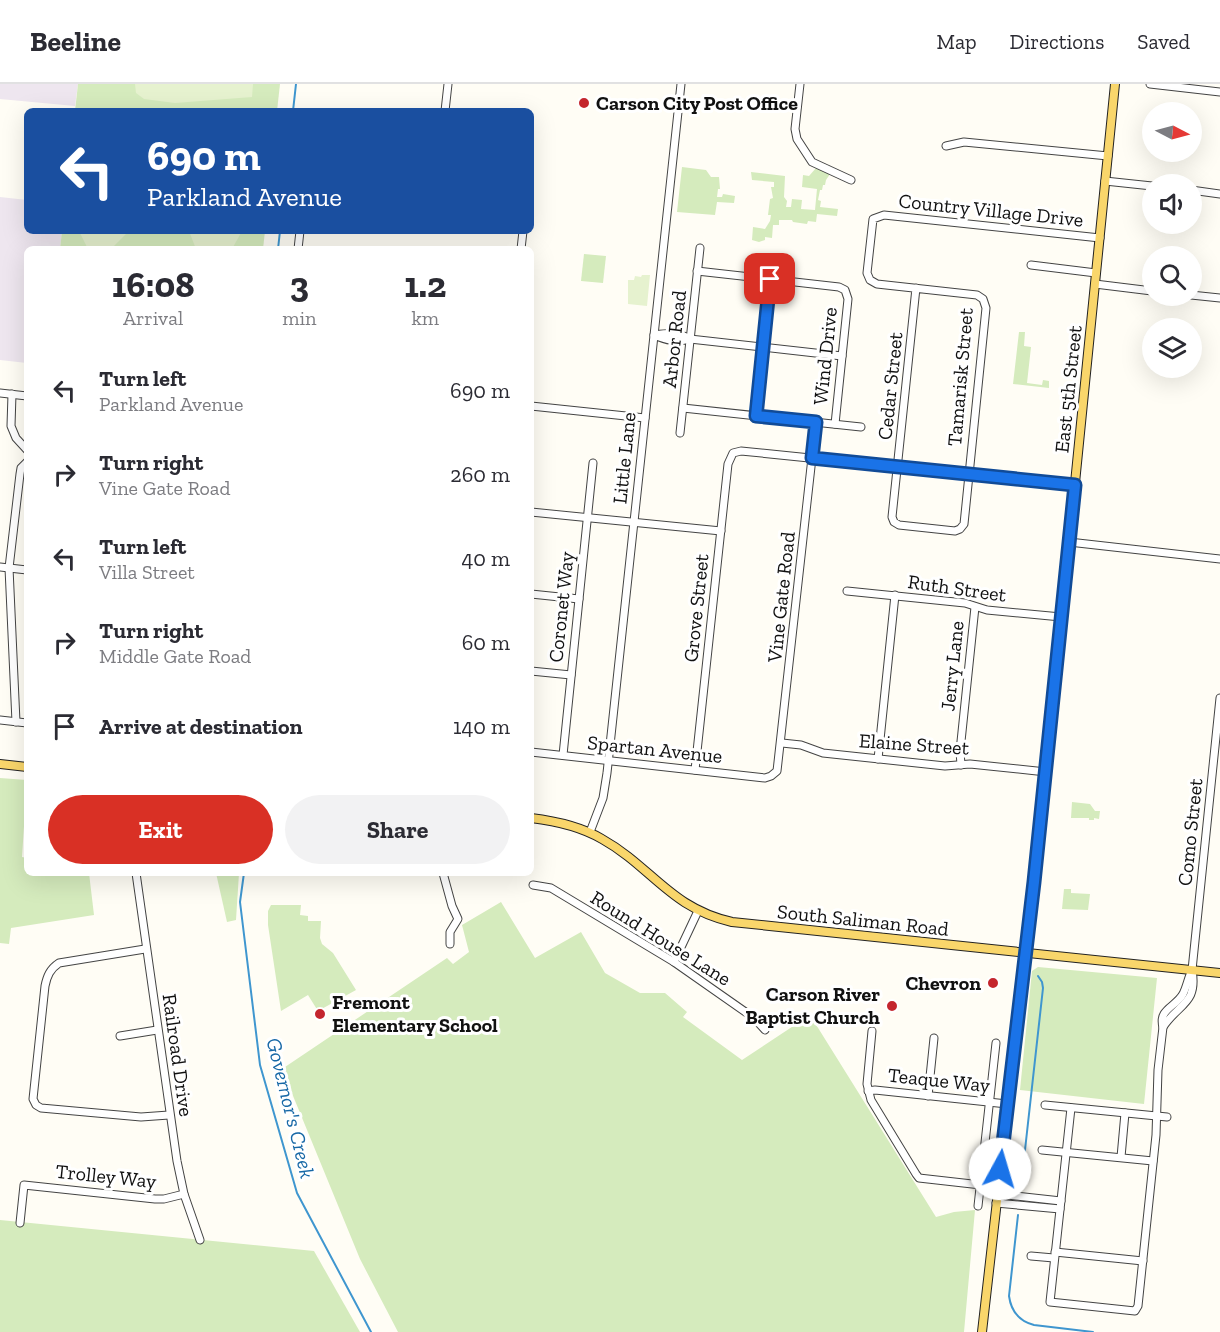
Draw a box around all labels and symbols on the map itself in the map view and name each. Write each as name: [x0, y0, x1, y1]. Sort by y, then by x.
place label: Carson City Post Office: [596, 91, 798, 115]
marker: Carson City Post Office: [577, 96, 591, 110]
north arrow: [1142, 102, 1202, 162]
street label: Country Village Drive: [897, 188, 1085, 232]
pin: [744, 253, 795, 304]
street label: Arbor Road: [657, 289, 691, 389]
street label: Wind Drive: [808, 306, 842, 406]
street label: Tamarisk Street: [942, 306, 978, 447]
street label: East 5th Street: [1049, 324, 1087, 454]
street label: Cedar Street: [872, 330, 908, 441]
street label: Little Lane: [607, 411, 641, 505]
street label: Vine Gate Road: [762, 530, 800, 665]
street label: Coronet Way: [543, 550, 579, 664]
street label: Grove Street: [678, 552, 714, 663]
street label: Ruth Street: [906, 569, 1008, 607]
street label: Jerry Lane: [935, 620, 969, 712]
street label: Elaine Street: [858, 728, 970, 760]
street label: Spartan Avenue: [586, 730, 724, 768]
street label: Como Street: [1172, 777, 1208, 887]
street label: Round House Lane: [586, 885, 736, 991]
street label: South Saliman Road: [776, 899, 950, 941]
place label: Chevron: [905, 971, 981, 995]
marker: Chevron: [986, 976, 1000, 990]
place label: Carson River Baptist Church: [745, 982, 880, 1029]
place label: Fremont Elementary School: [332, 990, 498, 1037]
street label: Railroad Drive: [157, 992, 199, 1118]
marker: Carson River Baptist Church: [885, 999, 899, 1013]
marker: Fremont Elementary School: [313, 1007, 327, 1021]
water label: Governor's Creek: [261, 1035, 321, 1181]
street label: Teaque Way: [887, 1063, 992, 1097]
position arrow: [968, 1137, 1032, 1201]
street label: Trolley Way: [54, 1159, 158, 1193]

